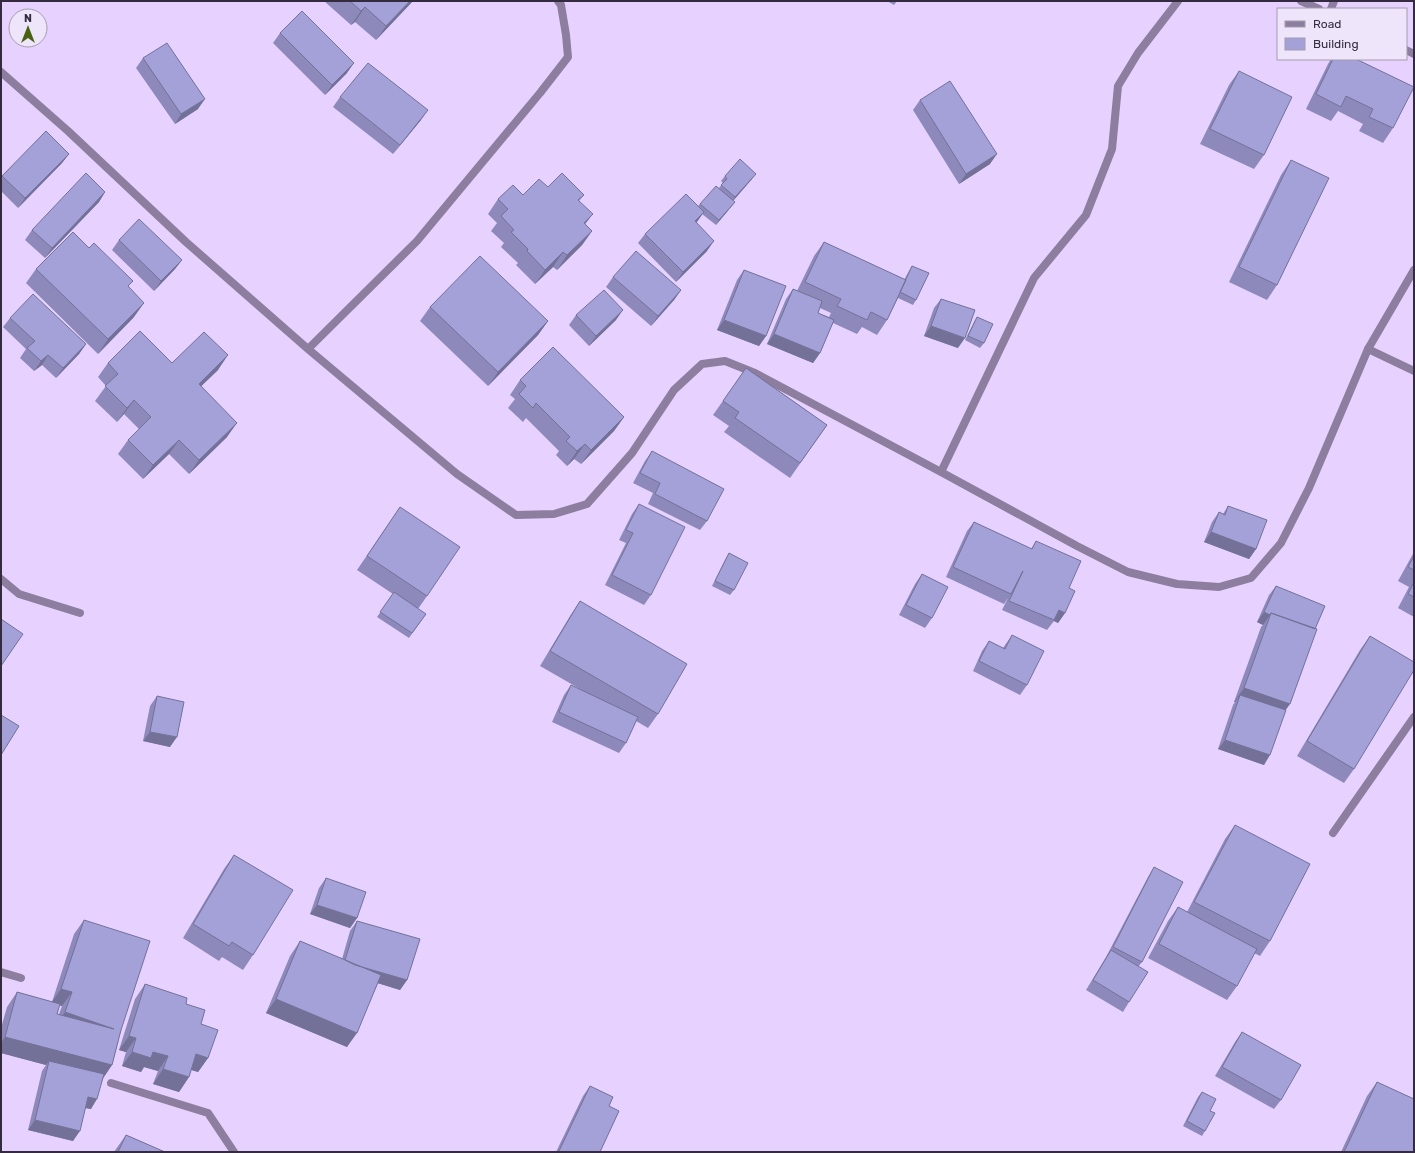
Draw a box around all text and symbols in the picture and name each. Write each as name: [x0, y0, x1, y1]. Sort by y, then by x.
north arrow: [8, 8, 48, 48]
legend: [1277, 8, 1407, 60]
text: N: [24, 12, 32, 25]
text: Road: [1313, 17, 1341, 31]
text: Building: [1313, 37, 1359, 51]

